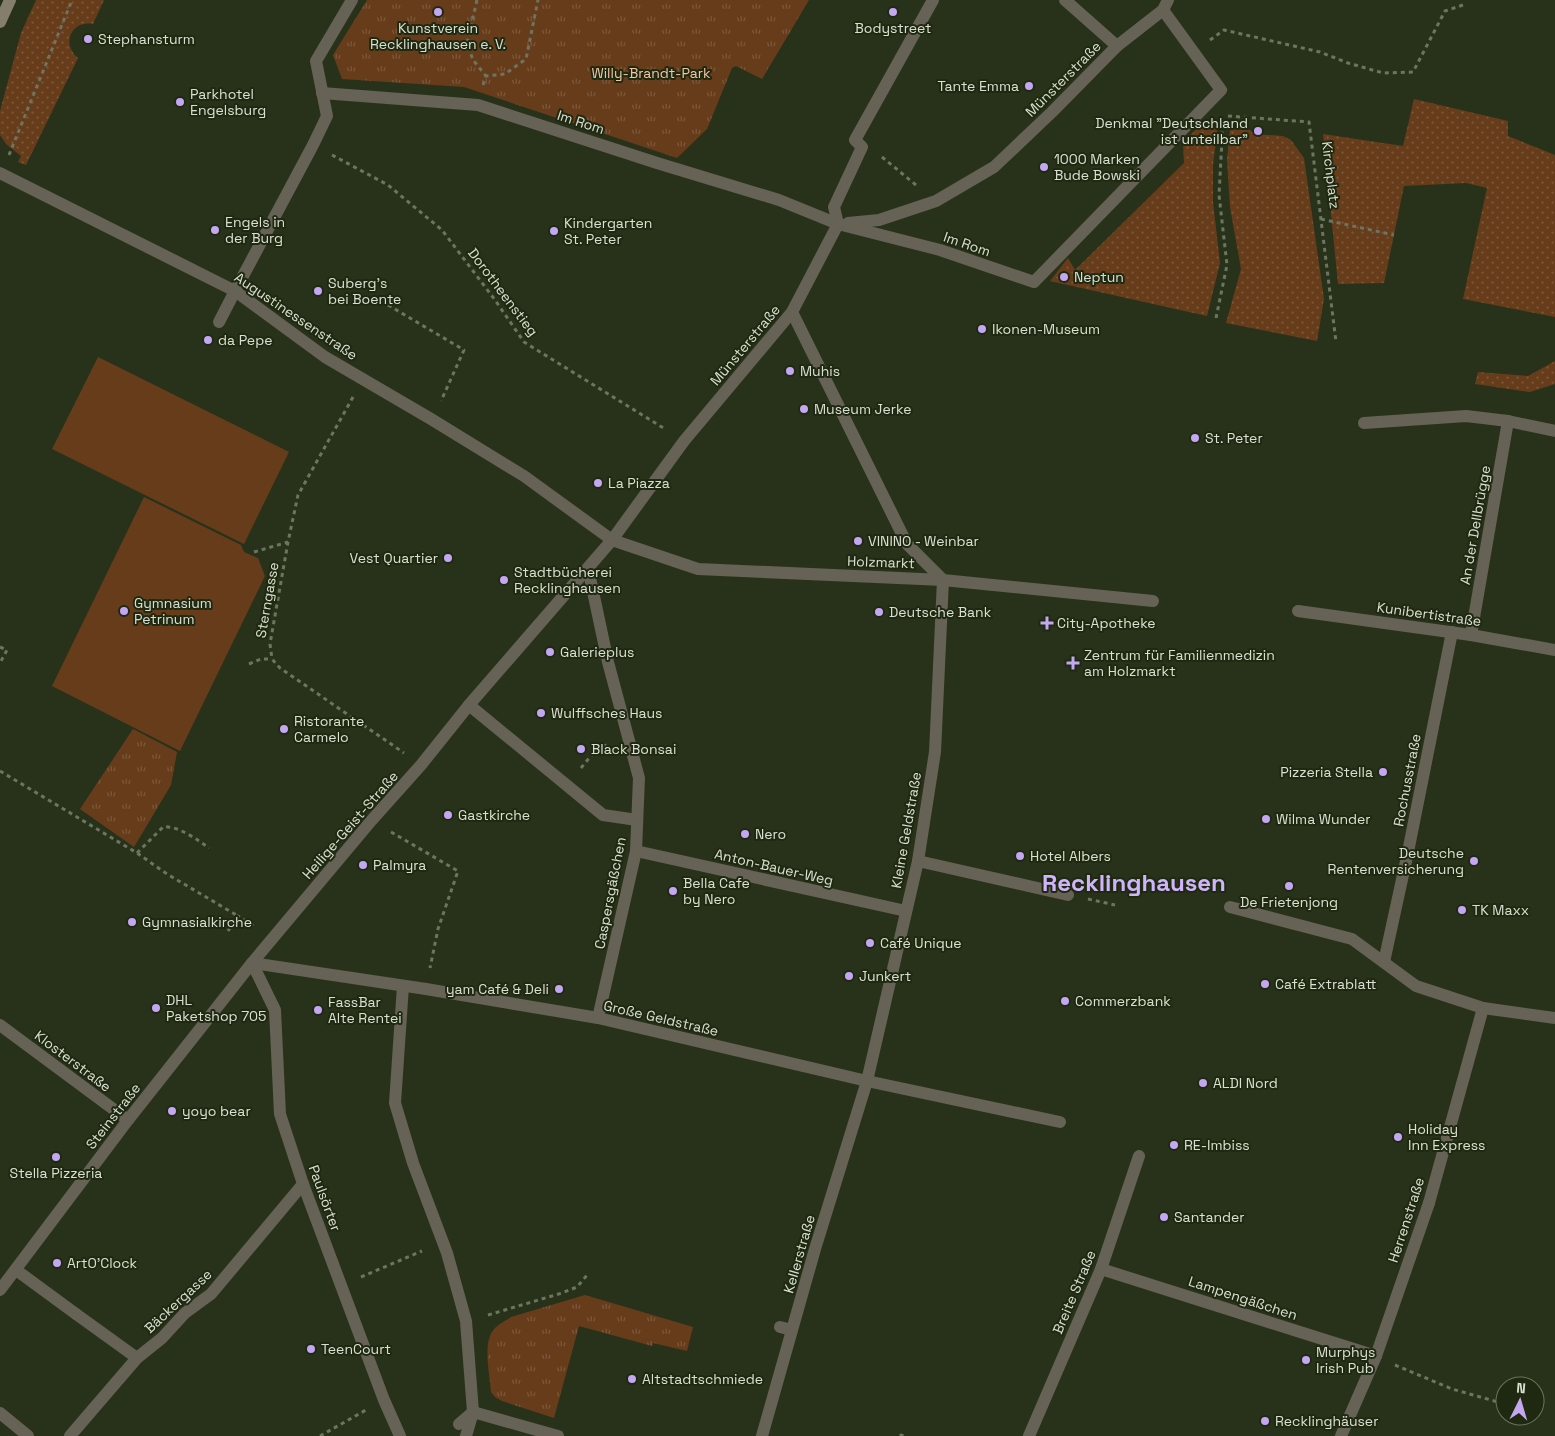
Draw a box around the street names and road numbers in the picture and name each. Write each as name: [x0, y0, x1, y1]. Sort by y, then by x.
street label: Münsterstraße: [1021, 37, 1105, 121]
street label: Im Rom: [555, 106, 607, 138]
street label: Kirchplatz: [1318, 140, 1344, 210]
street label: Im Rom: [941, 228, 993, 260]
street label: Dorotheenstieg: [464, 244, 542, 340]
street label: Augustinessenstraße: [231, 268, 361, 364]
street label: Münsterstraße: [706, 301, 784, 389]
street label: An der Dellbrügge: [1456, 464, 1494, 586]
street label: Holzmarkt: [847, 552, 915, 572]
street label: Sterngasse: [251, 561, 283, 639]
street label: Kunibertistraße: [1376, 598, 1482, 630]
street label: Rochusstraße: [1389, 732, 1425, 828]
street label: Heilige-Geist-Straße: [298, 767, 402, 883]
street label: Kleine Geldstraße: [887, 770, 925, 890]
street label: Caspersgäßchen: [590, 835, 630, 951]
street label: Anton-Bauer-Weg: [713, 845, 835, 889]
street label: Große Geldstraße: [602, 996, 720, 1040]
street label: Klosterstraße: [31, 1026, 115, 1096]
street label: Steinstraße: [82, 1079, 144, 1153]
street label: Paulsörter: [305, 1162, 345, 1234]
street label: Herrenstraße: [1384, 1175, 1428, 1265]
street label: Kellerstraße: [779, 1213, 819, 1295]
street label: Breite Straße: [1048, 1247, 1100, 1337]
street label: Bäckergasse: [140, 1265, 216, 1337]
street label: Lampengäßchen: [1186, 1272, 1300, 1324]

